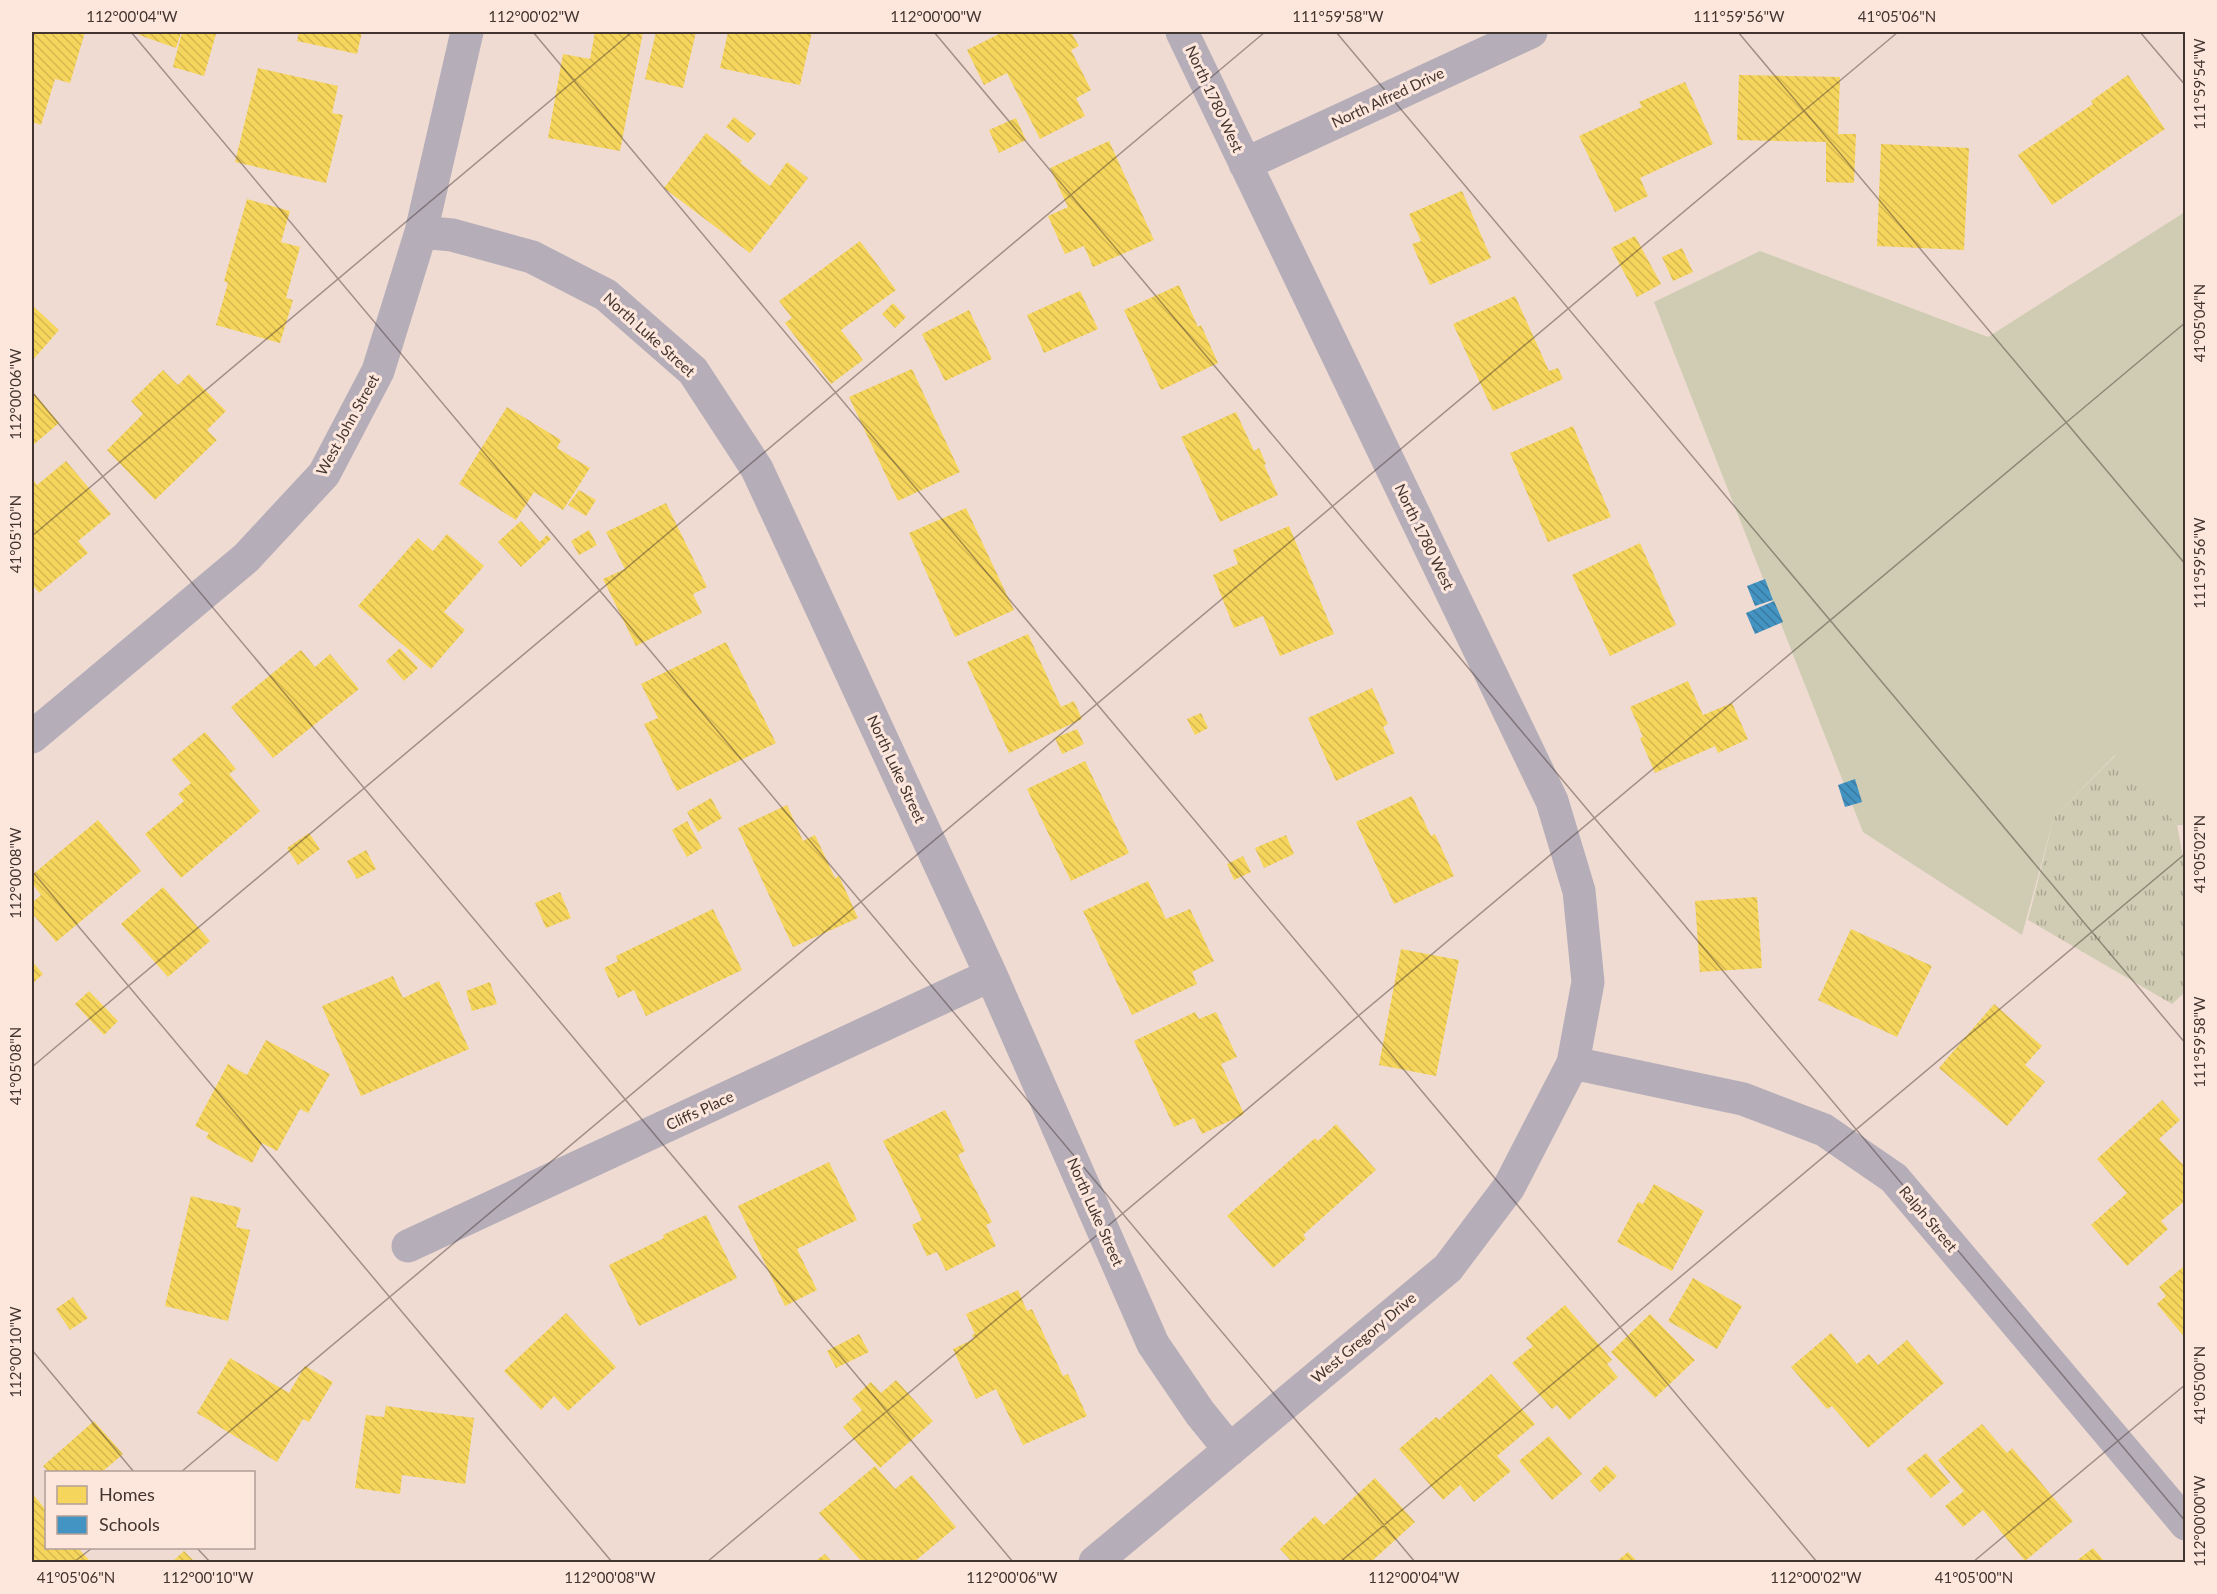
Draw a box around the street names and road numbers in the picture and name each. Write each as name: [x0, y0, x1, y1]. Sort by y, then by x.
street label: North 1780 West: [1182, 42, 1248, 155]
street label: North Alfred Drive: [1328, 63, 1447, 131]
street label: North Luke Street: [600, 288, 700, 380]
street label: West John Street: [312, 370, 383, 478]
street label: North 1780 West: [1391, 481, 1459, 593]
street label: North Luke Street: [864, 712, 930, 826]
street label: Cliffs Place: [663, 1087, 736, 1134]
street label: North Luke Street: [1064, 1155, 1128, 1269]
street label: Ralph Street: [1896, 1182, 1962, 1255]
street label: West Gregory Drive: [1307, 1288, 1419, 1386]

